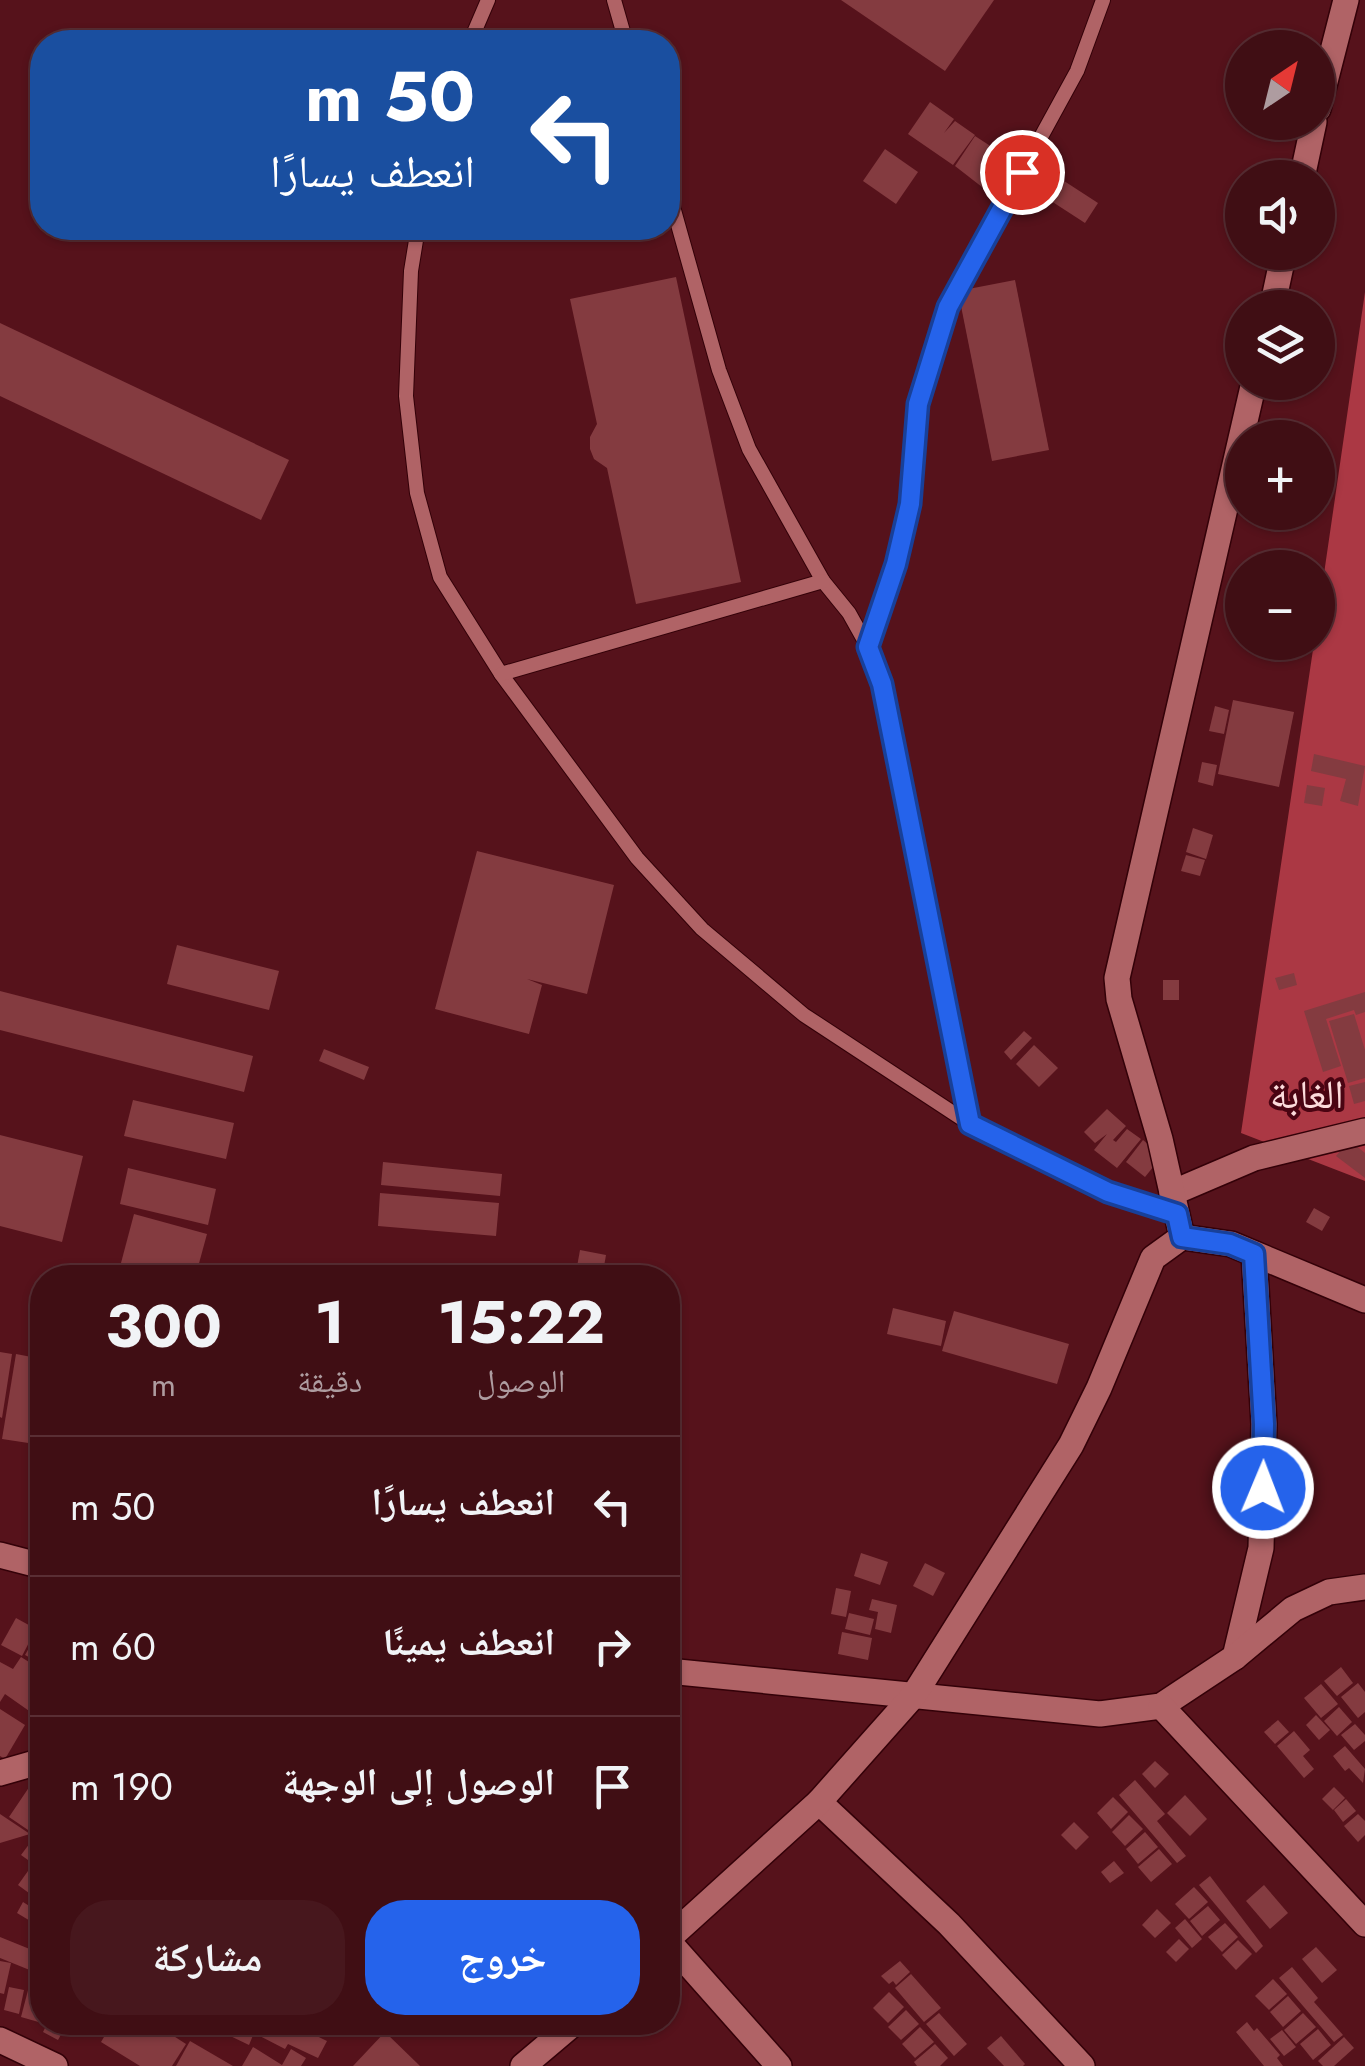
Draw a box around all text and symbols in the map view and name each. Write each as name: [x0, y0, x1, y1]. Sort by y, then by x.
north arrow: [1225, 30, 1335, 140]
map controls: [1225, 30, 1335, 660]
text: 50 m: [305, 46, 475, 147]
icon: left: [510, 70, 640, 200]
pin: [980, 130, 1065, 215]
text: انعطف يسارًا: [270, 139, 475, 204]
icon: arrive: [995, 145, 1050, 200]
button: sound: [1225, 160, 1335, 270]
button: layers: [1225, 290, 1335, 400]
button: +: [1225, 420, 1335, 530]
button: −: [1225, 550, 1335, 660]
park label: الغابة: [1270, 1065, 1344, 1123]
text: 1: [314, 1279, 345, 1366]
text: 15:22: [437, 1279, 605, 1366]
text: 300: [105, 1283, 222, 1370]
text: دقيقة: [297, 1358, 362, 1404]
text: الوصول: [477, 1358, 565, 1404]
text: m: [151, 1362, 176, 1408]
position arrow: [1211, 1436, 1315, 1540]
text: انعطف يسارًا: [371, 1474, 555, 1529]
text: 50 m: [70, 1479, 155, 1534]
icon: left: [585, 1479, 640, 1534]
text: انعطف يمينًا: [382, 1614, 555, 1669]
text: 60 m: [70, 1619, 156, 1674]
icon: right: [585, 1619, 640, 1674]
text: الوصول إلى الوجهة: [282, 1754, 555, 1809]
text: 190 m: [70, 1759, 173, 1814]
icon: arrive: [585, 1759, 640, 1814]
button: مشاركة: [70, 1900, 345, 2015]
button: خروج: [365, 1900, 640, 2015]

